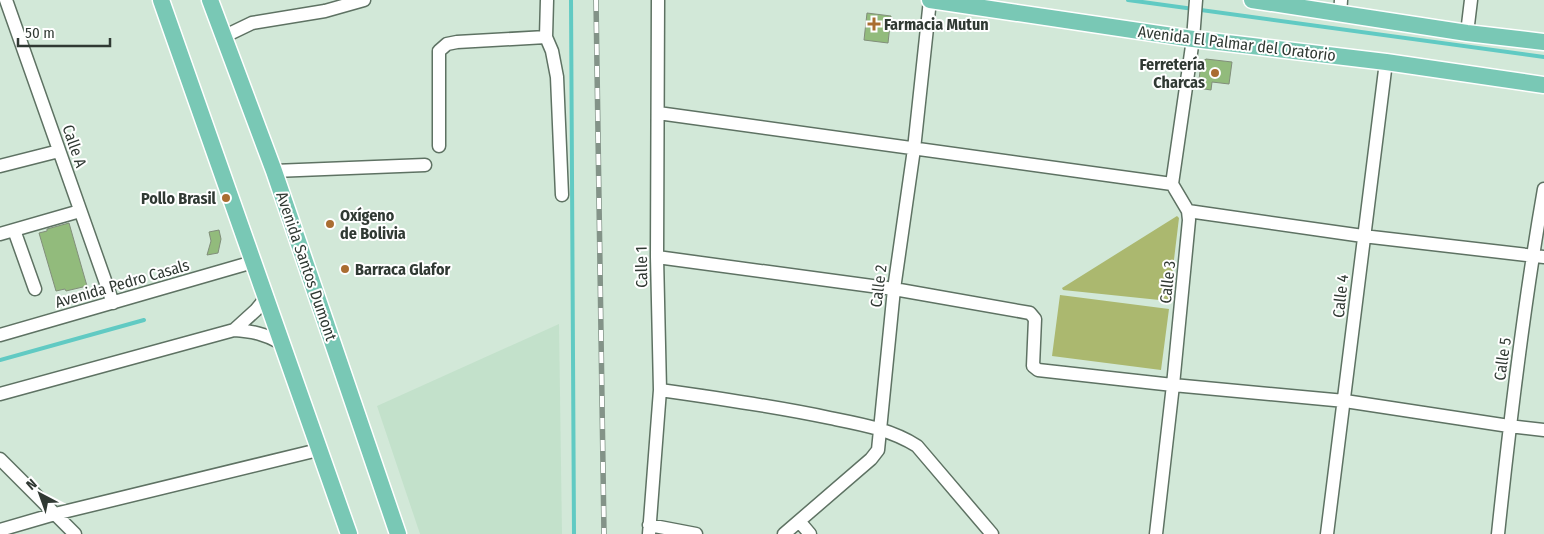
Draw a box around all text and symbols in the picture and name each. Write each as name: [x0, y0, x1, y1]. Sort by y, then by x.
scale bar: [18, 15, 110, 47]
place label: Farmacia Mutun: [884, 15, 989, 34]
marker: Farmacia Mutun: [868, 18, 880, 30]
street label: Avenida El Palmar del Oratorio: [1137, 22, 1337, 65]
text: 50 m: [25, 24, 55, 42]
place label: Ferretería Charcas: [1140, 55, 1205, 92]
marker: Ferretería Charcas: [1209, 67, 1221, 79]
street label: Calle A: [58, 122, 91, 171]
place label: Pollo Brasil: [141, 189, 217, 208]
street label: Avenida Santos Dumont: [272, 189, 341, 344]
marker: Pollo Brasil: [220, 192, 232, 204]
place label: Oxígeno de Bolivia: [340, 206, 406, 243]
marker: Oxígeno de Bolivia: [324, 218, 336, 230]
street label: Calle 1: [632, 246, 651, 288]
street label: Avenida Pedro Casals: [53, 255, 192, 312]
place label: Barraca Glafor: [355, 260, 451, 279]
street label: Calle 3: [1156, 260, 1179, 304]
marker: Barraca Glafor: [339, 263, 351, 275]
street label: Calle 2: [866, 264, 891, 308]
street label: Calle 4: [1329, 273, 1352, 319]
street label: Calle 5: [1490, 336, 1515, 382]
north arrow: [15, 469, 65, 519]
text: N: [23, 475, 41, 494]

